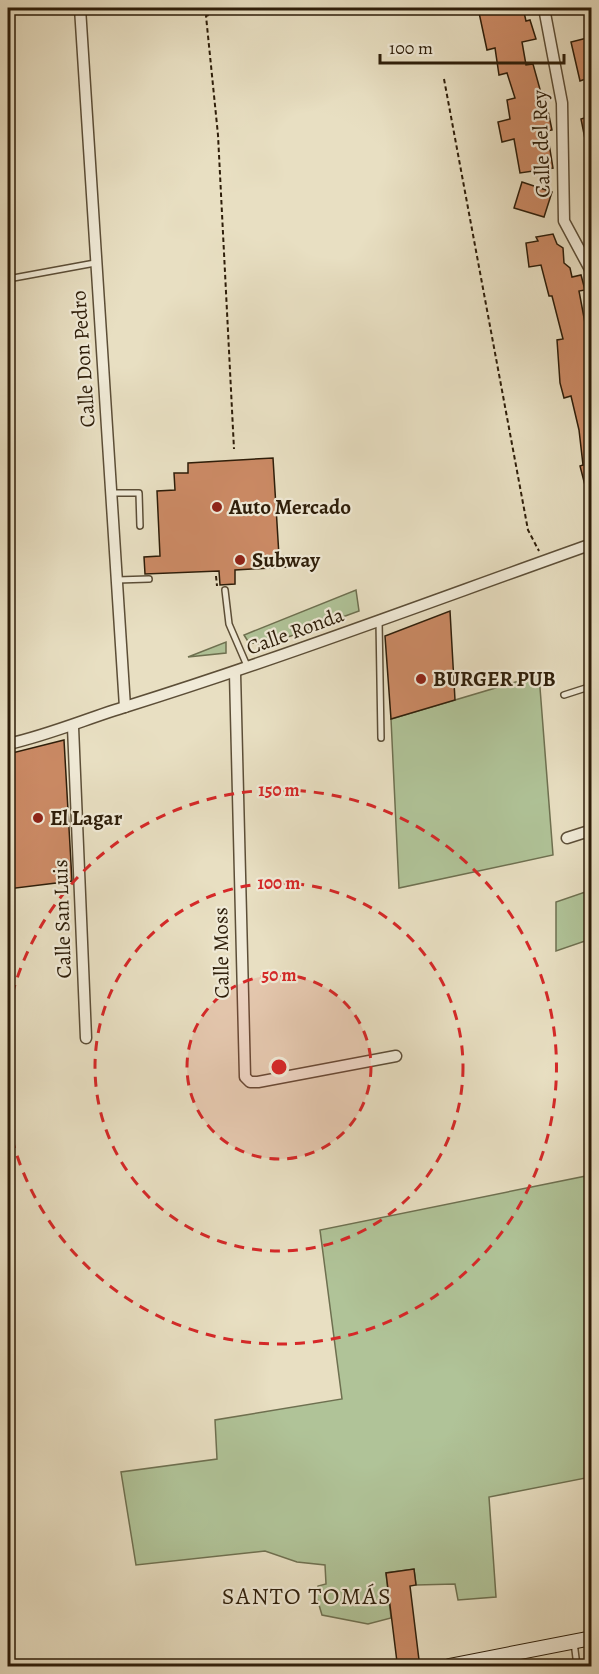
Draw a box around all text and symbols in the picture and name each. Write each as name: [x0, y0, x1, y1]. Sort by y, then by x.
scale bar: [380, 27, 564, 65]
text: 100 m: [389, 36, 433, 60]
street label: Calle del Rey: [525, 89, 557, 198]
street label: Calle Don Pedro: [64, 290, 102, 428]
place label: Auto Mercado: [228, 493, 351, 521]
marker: Auto Mercado: [210, 500, 224, 514]
place label: Subway: [252, 546, 321, 574]
marker: Subway: [233, 553, 247, 567]
street label: Calle Ronda: [242, 600, 348, 662]
place label: BURGER PUB: [433, 665, 556, 693]
marker: BURGER PUB: [414, 672, 428, 686]
text: 150 m: [258, 778, 300, 802]
place label: El Lagar: [50, 804, 123, 832]
marker: El Lagar: [31, 811, 45, 825]
street label: Calle San Luis: [46, 859, 78, 979]
text: 100 m: [258, 871, 300, 895]
street label: Calle Moss: [206, 907, 236, 999]
text: 50 m: [262, 963, 296, 987]
centre of rings: [269, 1057, 289, 1077]
district label: SANTO TOMÁS: [222, 1580, 392, 1612]

